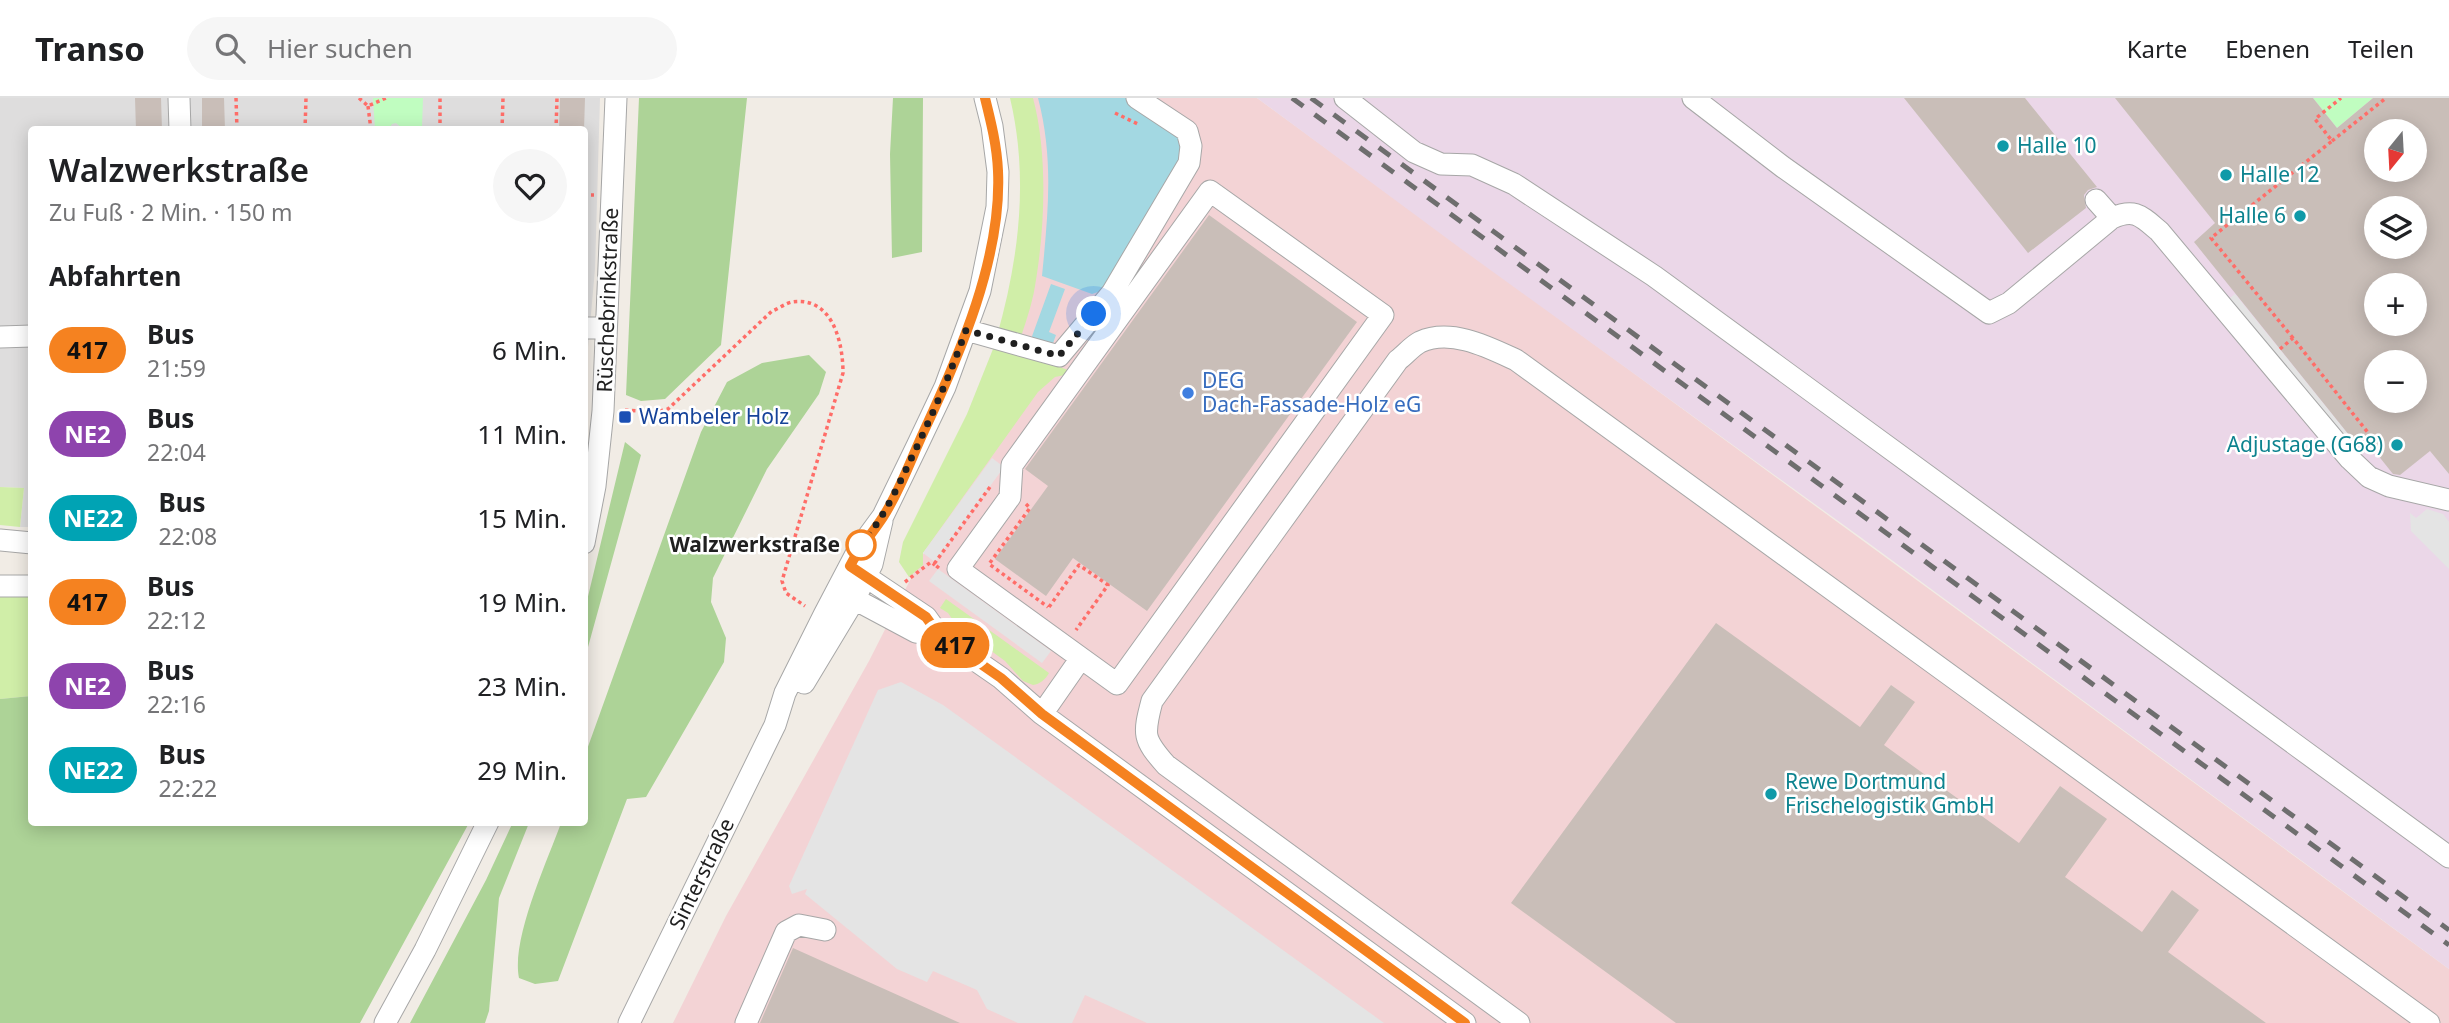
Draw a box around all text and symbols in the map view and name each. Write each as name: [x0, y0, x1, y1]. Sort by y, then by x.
search box: [187, 17, 677, 80]
text: Transo: [35, 26, 145, 71]
icon: search: [211, 29, 249, 67]
text: Hier suchen: [267, 30, 413, 66]
text: Karte: [2127, 32, 2187, 65]
text: Ebenen: [2225, 32, 2310, 65]
text: Teilen: [2348, 32, 2414, 65]
north arrow: [2364, 119, 2427, 182]
map controls: [2364, 119, 2427, 413]
place label: Halle 10: [2017, 131, 2097, 159]
marker: Halle 10: [1995, 138, 2011, 154]
text: Walzwerkstraße: [49, 147, 309, 192]
button: heart: [493, 149, 567, 223]
place label: Halle 12: [2240, 160, 2320, 188]
marker: Halle 12: [2218, 167, 2234, 183]
text: Zu Fuß · 2 Min. · 150 m: [49, 196, 293, 228]
button: layers: [2364, 196, 2427, 259]
place label: Halle 6: [2219, 201, 2286, 229]
street label: Rüschebrinkstraße: [590, 207, 624, 393]
marker: Halle 6: [2292, 208, 2308, 224]
text: Abfahrten: [49, 258, 181, 294]
button: +: [2364, 273, 2427, 336]
your location: [1076, 296, 1111, 331]
text: Bus: [147, 316, 194, 352]
text: 6 Min.: [492, 332, 567, 368]
text: 417: [67, 333, 108, 366]
button: −: [2364, 350, 2427, 413]
text: 21:59: [147, 352, 206, 384]
place label: DEG Dach-Fassade-Holz eG: [1202, 366, 1421, 418]
marker: DEG Dach-Fassade-Holz eG: [1180, 385, 1196, 401]
text: Bus: [147, 400, 194, 436]
place label: Wambeler Holz: [639, 402, 789, 430]
marker: Wambeler Holz: [617, 409, 633, 425]
text: 11 Min.: [477, 416, 567, 452]
text: NE2: [64, 417, 111, 450]
place label: Adjustage (G68): [2227, 430, 2383, 458]
text: 22:04: [147, 436, 206, 468]
marker: Adjustage (G68): [2389, 437, 2405, 453]
text: Bus: [158, 484, 206, 520]
text: 15 Min.: [477, 500, 567, 536]
text: NE22: [63, 501, 123, 534]
text: 22:08: [158, 520, 217, 552]
place label: Walzwerkstraße: [669, 530, 840, 558]
marker: Walzwerkstraße: [846, 530, 876, 560]
text: Bus: [147, 568, 194, 604]
text: 19 Min.: [477, 584, 567, 620]
text: 417: [67, 585, 108, 618]
text: 22:12: [147, 604, 206, 636]
line badge: 417: [915, 622, 995, 668]
text: 417: [934, 628, 976, 661]
text: Bus: [147, 652, 194, 688]
text: 23 Min.: [477, 668, 567, 704]
text: NE2: [64, 669, 111, 702]
text: 22:16: [147, 688, 206, 720]
text: Bus: [158, 736, 206, 772]
text: 29 Min.: [477, 752, 567, 788]
text: NE22: [63, 753, 123, 786]
place label: Rewe Dortmund Frischelogistik GmbH: [1785, 767, 1995, 819]
text: 22:22: [158, 772, 217, 804]
marker: Rewe Dortmund Frischelogistik GmbH: [1763, 786, 1779, 802]
street label: Sinterstraße: [662, 813, 740, 934]

